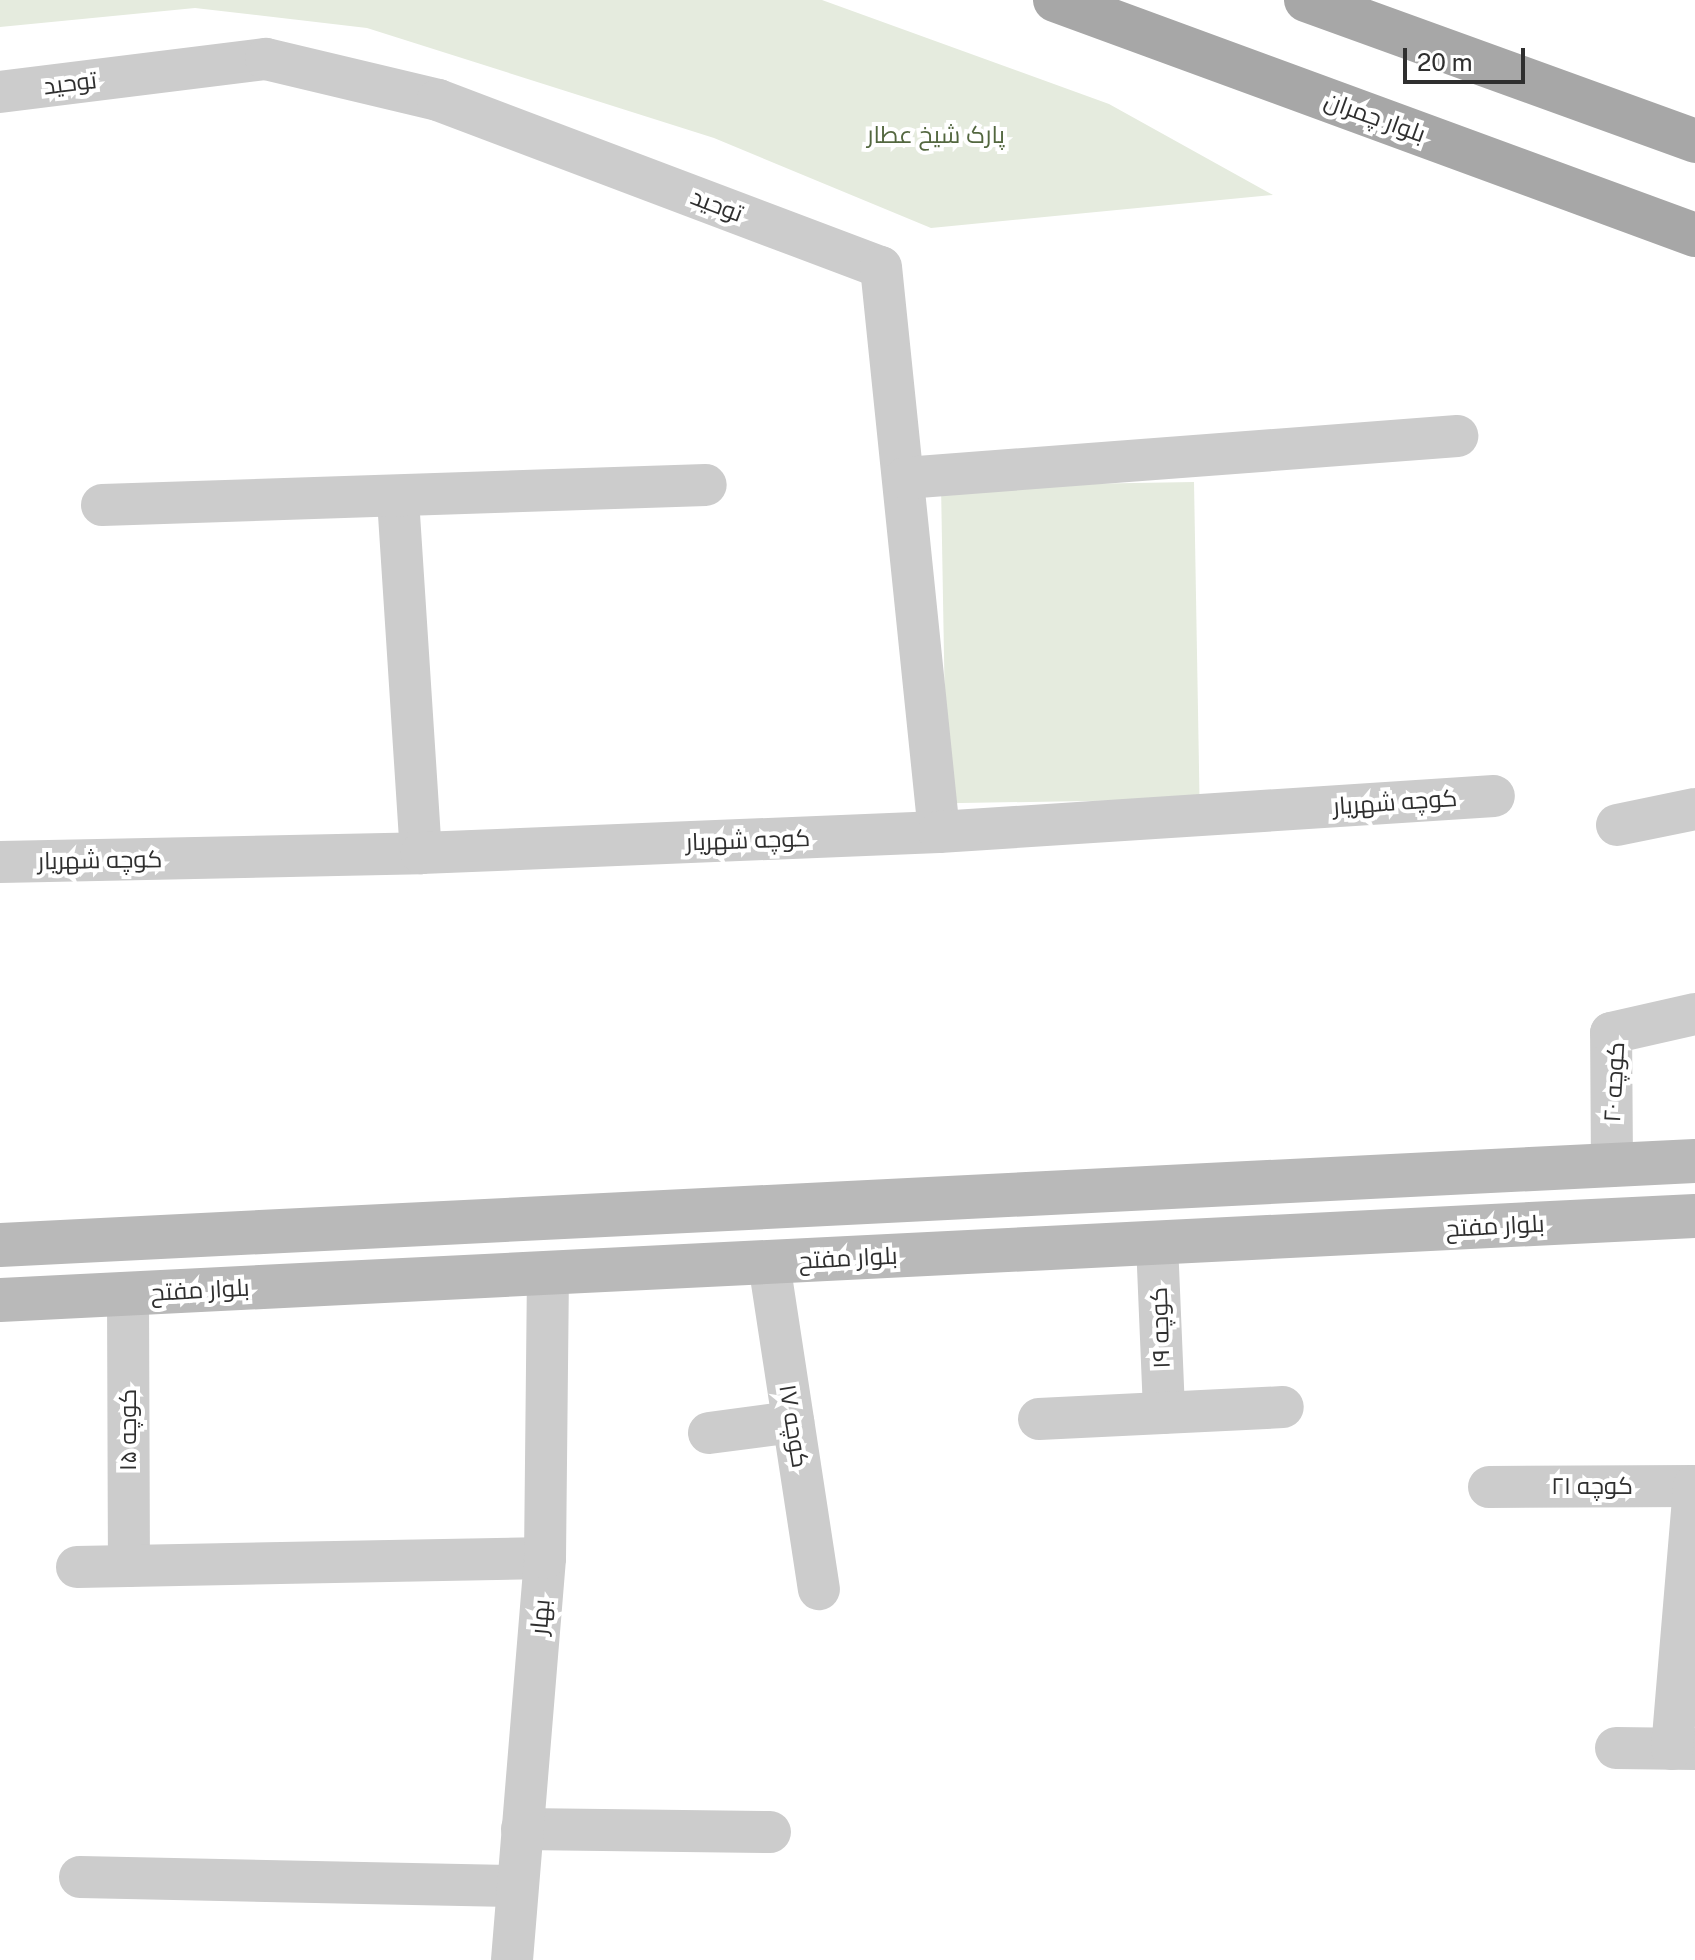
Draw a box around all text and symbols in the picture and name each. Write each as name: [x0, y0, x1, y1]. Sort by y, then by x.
scale bar: [1407, 32, 1529, 82]
text: 20 m: [1417, 48, 1473, 76]
street label: توحید: [42, 65, 98, 101]
street label: بلوار چمران: [1321, 85, 1429, 149]
park label: پارک شیخ عطار: [867, 121, 1005, 149]
street label: توحید: [687, 182, 747, 228]
street label: کوچه شهریار: [1332, 783, 1458, 821]
street label: کوچه شهریار: [685, 823, 811, 857]
street label: کوچه شهریار: [37, 845, 163, 875]
street label: کوچه ۲۰: [1598, 1041, 1630, 1123]
street label: بلوار مفتح: [1445, 1209, 1545, 1243]
street label: بلوار مفتح: [798, 1241, 898, 1275]
street label: بلوار مفتح: [150, 1273, 250, 1307]
street label: کوچه ۱۹: [1144, 1287, 1176, 1369]
street label: کوچه ۱۷: [773, 1382, 815, 1470]
street label: کوچه ۱۵: [114, 1389, 142, 1471]
street label: کوچه ۲۱: [1551, 1472, 1633, 1500]
street label: بهار: [524, 1598, 556, 1636]

